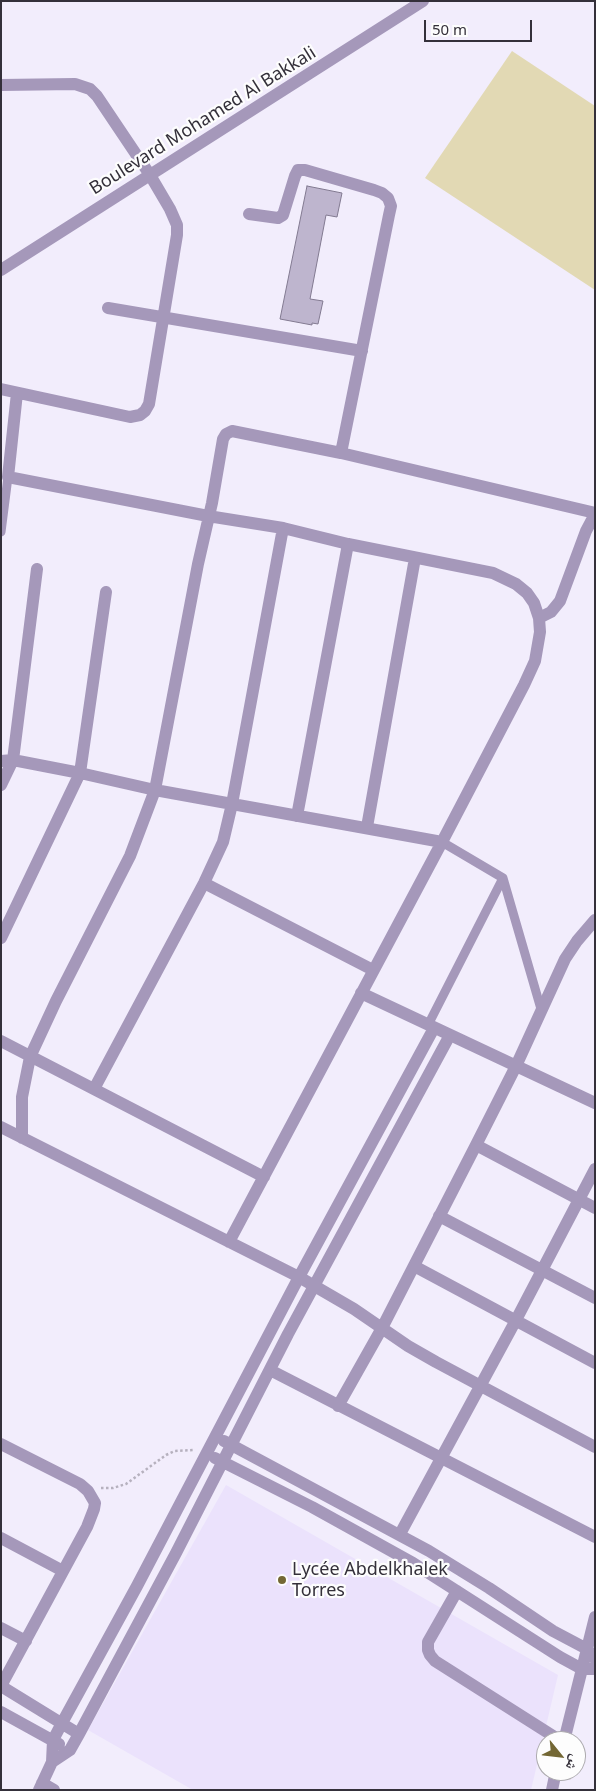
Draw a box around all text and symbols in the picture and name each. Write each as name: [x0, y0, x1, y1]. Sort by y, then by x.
scale bar: [426, 10, 534, 42]
text: 50 m: [432, 19, 467, 39]
street label: Boulevard Mohamed Al Bakkali: [86, 42, 320, 200]
place label: Lycée Abdelkhalek Torres: [292, 1559, 448, 1602]
marker: Lycée Abdelkhalek Torres: [276, 1574, 288, 1586]
north arrow: [536, 1731, 586, 1781]
text: ش: [562, 1752, 586, 1774]

